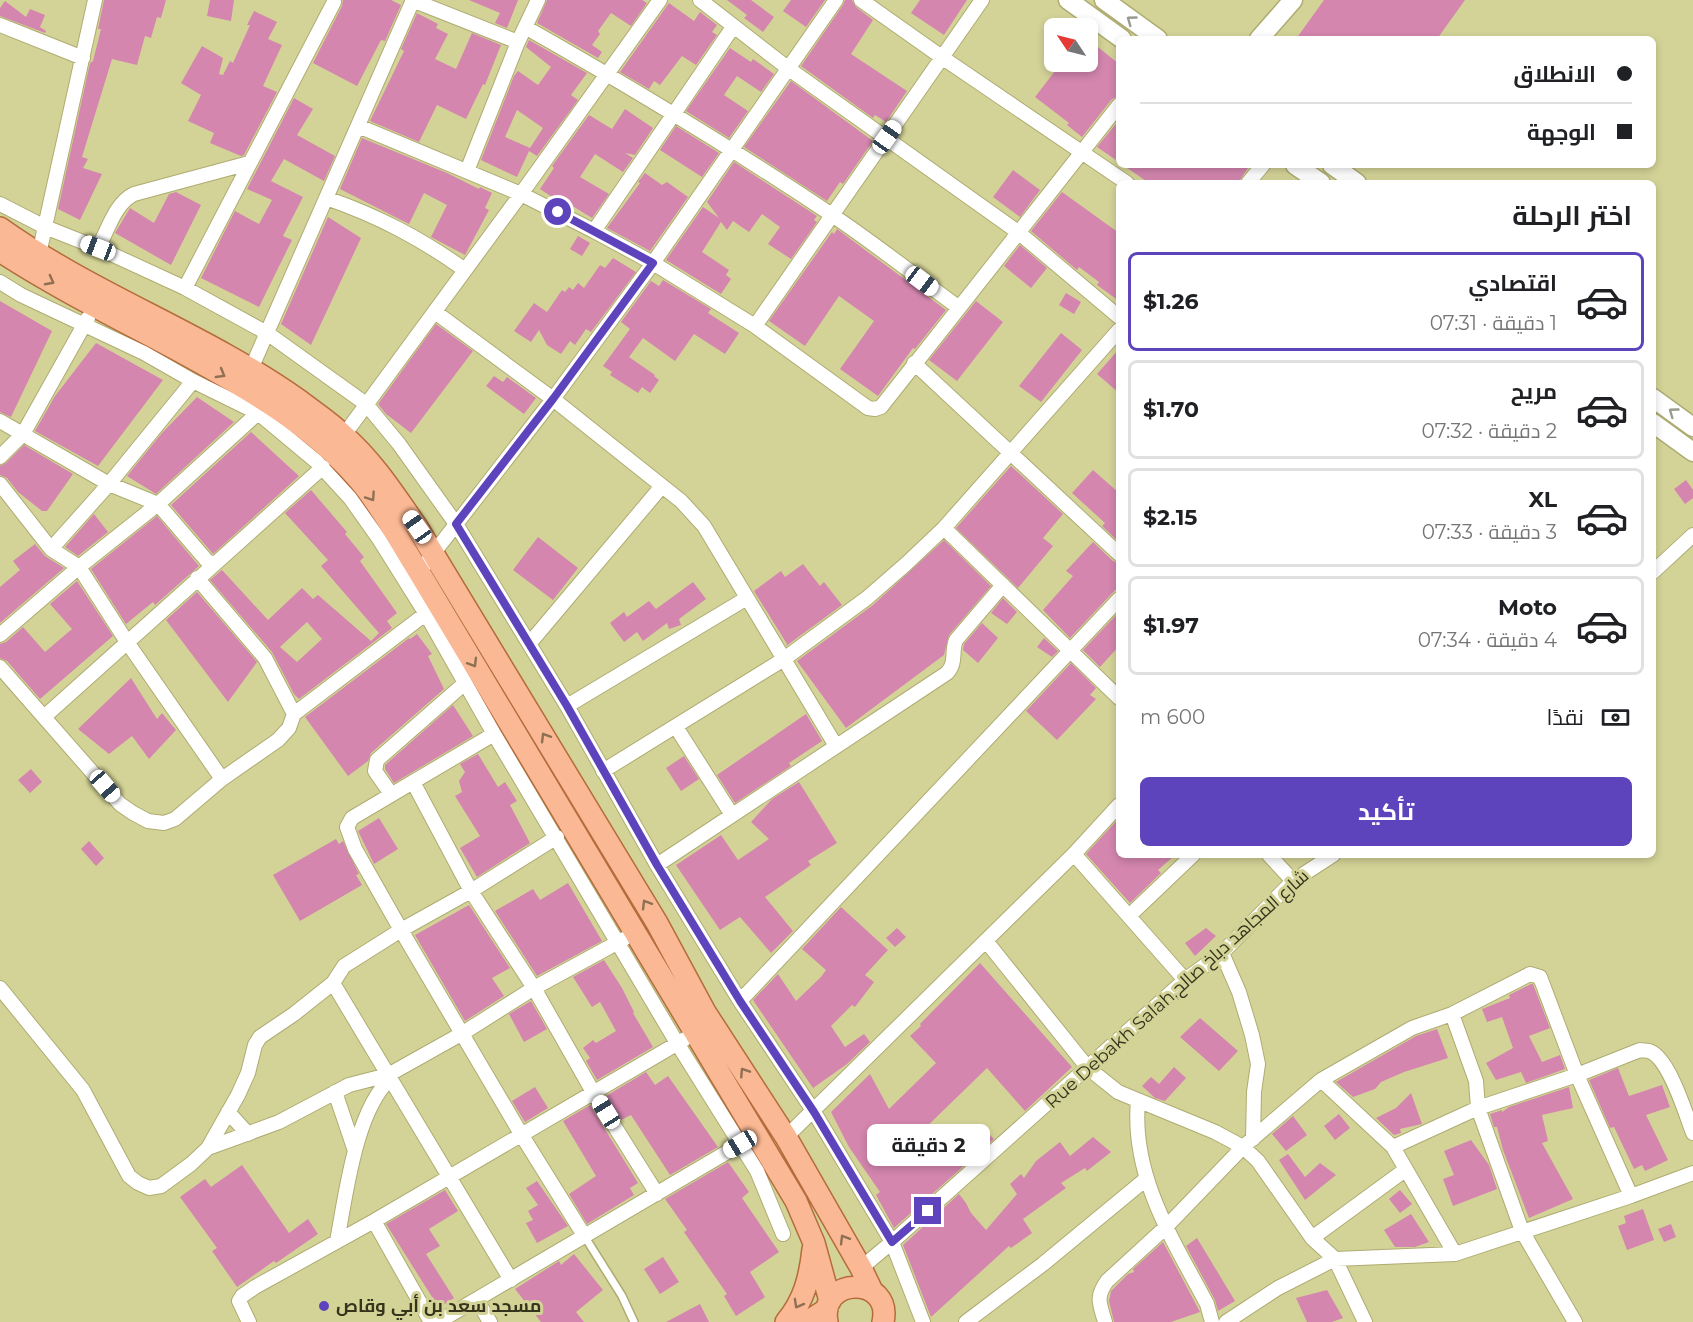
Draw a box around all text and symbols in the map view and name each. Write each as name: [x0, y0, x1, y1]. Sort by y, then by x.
one-way arrow: [1126, 16, 1137, 27]
north arrow: [1044, 18, 1098, 72]
map controls: [1044, 18, 1098, 72]
text: الانطلاق: [1513, 61, 1596, 88]
car: [869, 117, 905, 157]
text: الوجهة: [1527, 119, 1596, 146]
route start: [544, 198, 571, 225]
text: اختر الرحلة: [1512, 199, 1632, 232]
car: [78, 233, 118, 263]
car: [902, 263, 942, 299]
text: اقتصادي: [1468, 270, 1557, 297]
one-way arrow: [44, 274, 54, 285]
icon: car: [1575, 275, 1629, 329]
text: $1.26: [1143, 288, 1198, 315]
text: 1 دقيقة · 07:31: [1430, 311, 1557, 335]
one-way arrow: [215, 367, 226, 378]
text: مريح: [1511, 378, 1557, 405]
icon: car: [1575, 383, 1629, 437]
text: $1.70: [1143, 396, 1199, 423]
one-way arrow: [1669, 409, 1680, 420]
text: 2 دقيقة · 07:32: [1422, 419, 1557, 443]
text: XL: [1528, 486, 1557, 513]
one-way arrow: [363, 491, 375, 501]
icon: car: [1575, 491, 1629, 545]
text: $2.15: [1143, 504, 1197, 531]
car: [399, 507, 435, 547]
text: 3 دقيقة · 07:33: [1422, 520, 1557, 544]
text: Moto: [1498, 594, 1557, 621]
icon: car: [1575, 599, 1629, 653]
text: $1.97: [1143, 612, 1199, 639]
text: 4 دقيقة · 07:34: [1418, 628, 1557, 652]
one-way arrow: [465, 657, 477, 667]
icon: cash: [1599, 701, 1632, 734]
text: نقدًا: [1546, 704, 1584, 731]
text: 600 m: [1140, 705, 1205, 729]
one-way arrow: [540, 733, 552, 743]
car: [86, 767, 124, 805]
button: تأكيد: [1140, 777, 1632, 846]
street label: Rue Debakh Salah,شارع المجاهد دباخ صالح: [1041, 865, 1314, 1114]
one-way arrow: [641, 900, 653, 910]
one-way arrow: [740, 1068, 751, 1079]
car: [589, 1092, 623, 1132]
callout: 2 دقيقة: [866, 1124, 990, 1166]
car: [720, 1127, 760, 1161]
text: 2 دقيقة: [891, 1133, 966, 1157]
route end: [914, 1197, 941, 1224]
one-way arrow: [840, 1235, 852, 1245]
place label: مسجد سعد بن أبي وقاص: [336, 1293, 541, 1321]
one-way arrow: [794, 1298, 805, 1308]
marker: مسجد سعد بن أبي وقاص: [317, 1299, 331, 1313]

